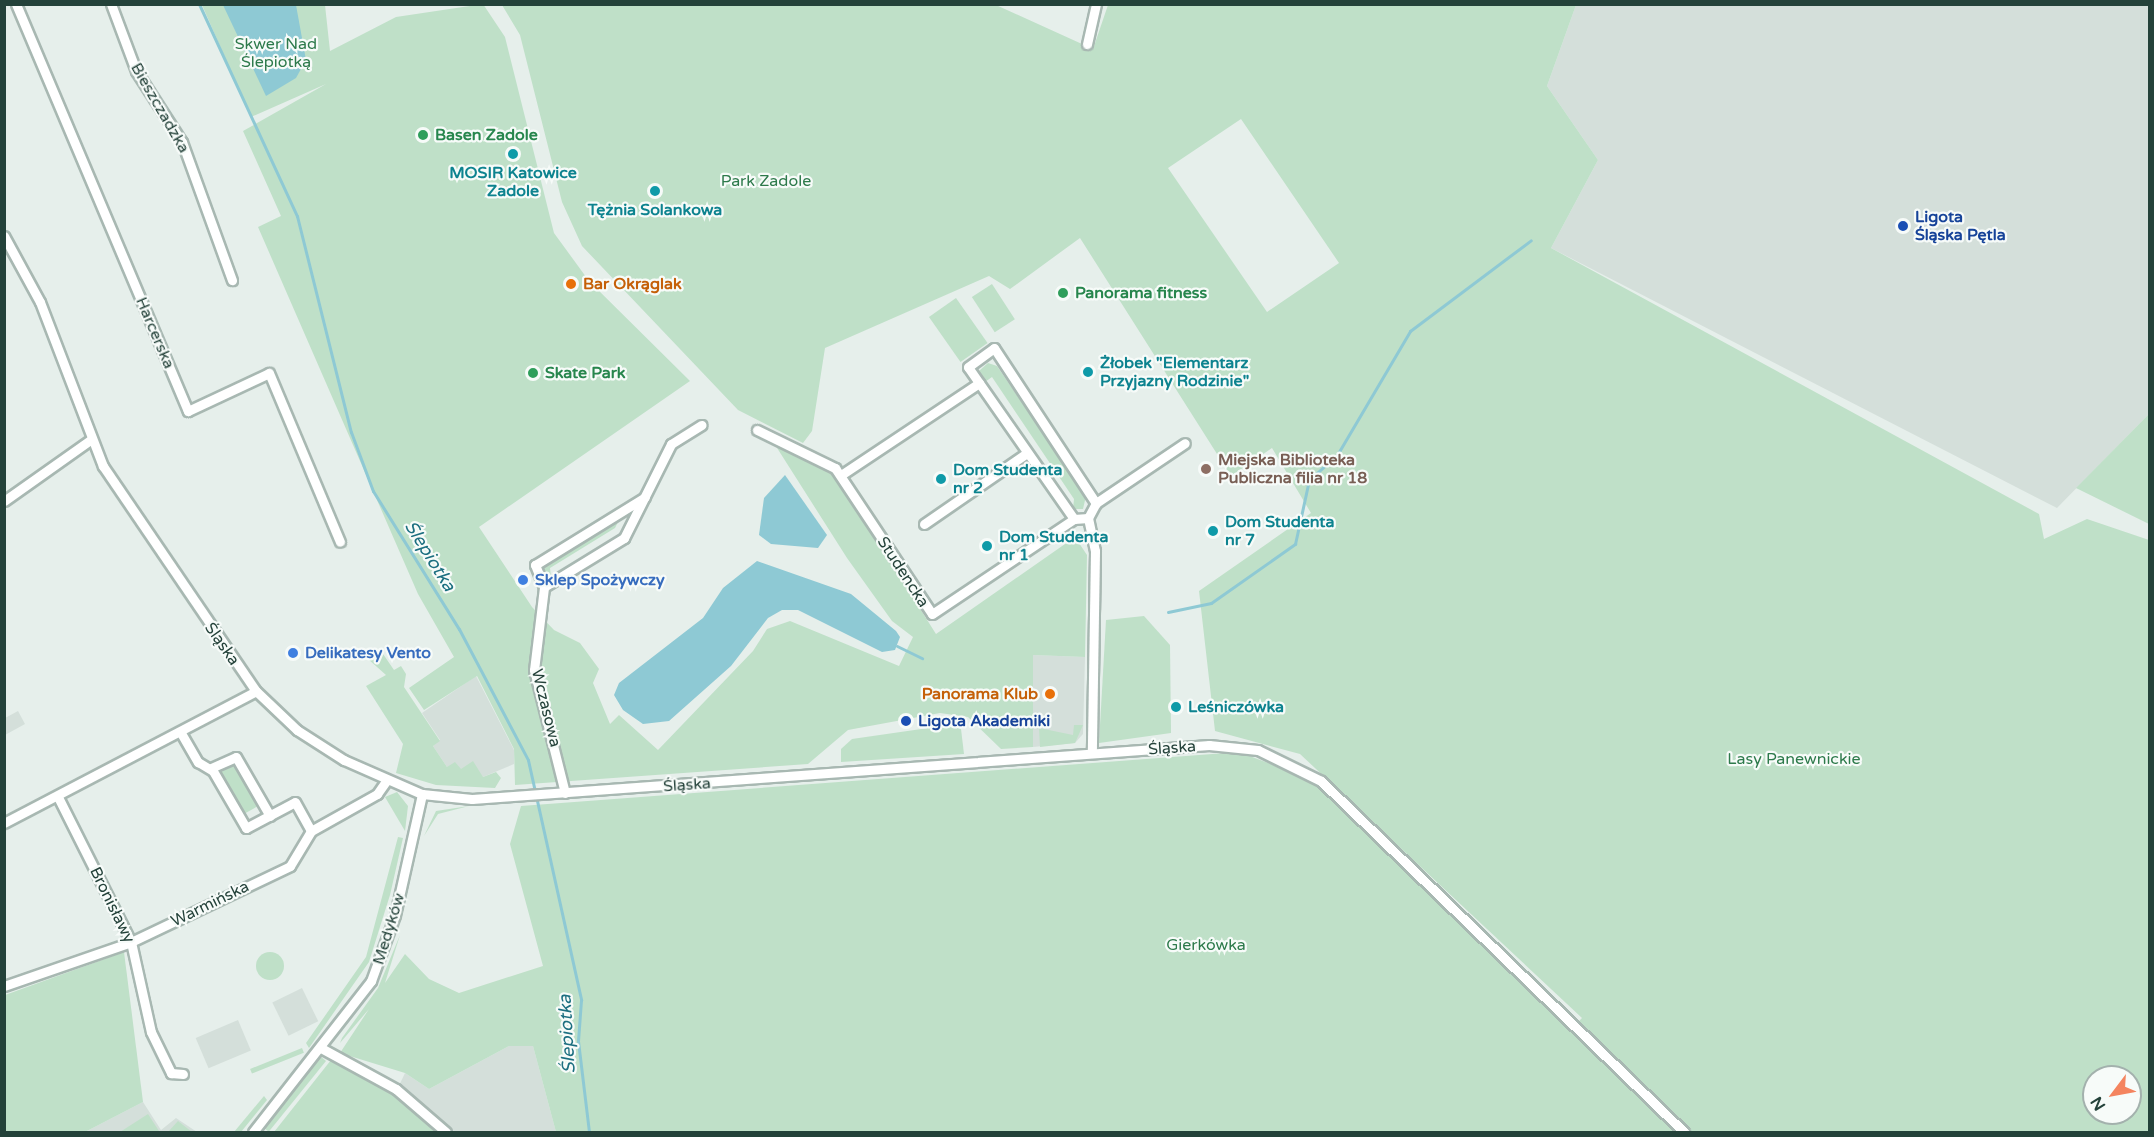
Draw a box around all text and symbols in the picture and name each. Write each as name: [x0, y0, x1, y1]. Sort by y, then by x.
park label: Skwer Nad Ślepiotką: [235, 34, 317, 72]
street label: Bieszczadzka: [126, 60, 194, 156]
place label: Basen Zadole: [435, 125, 538, 145]
marker: Basen Zadole: [416, 128, 430, 142]
marker: MOSIR Katowice Zadole: [506, 147, 520, 161]
place label: MOSIR Katowice Zadole: [449, 163, 577, 201]
park label: Park Zadole: [721, 171, 811, 191]
marker: Tężnia Solankowa: [648, 184, 662, 198]
place label: Tężnia Solankowa: [588, 200, 722, 220]
place label: Ligota Śląska Pętla: [1915, 207, 2006, 245]
marker: Ligota Śląska Pętla: [1896, 219, 1910, 233]
place label: Bar Okrąglak: [583, 274, 682, 294]
marker: Bar Okrąglak: [564, 277, 578, 291]
place label: Panorama fitness: [1075, 283, 1207, 303]
marker: Panorama fitness: [1056, 286, 1070, 300]
street label: Harcerska: [131, 294, 179, 372]
place label: Żłobek "Elementarz Przyjazny Rodzinie": [1100, 353, 1249, 391]
place label: Skate Park: [545, 363, 625, 383]
marker: Żłobek "Elementarz Przyjazny Rodzinie": [1081, 365, 1095, 379]
marker: Skate Park: [526, 366, 540, 380]
place label: Miejska Biblioteka Publiczna filia nr 18: [1218, 450, 1367, 488]
place label: Dom Studenta nr 2: [953, 460, 1062, 498]
marker: Miejska Biblioteka Publiczna filia nr 18: [1199, 462, 1213, 476]
marker: Dom Studenta nr 2: [934, 472, 948, 486]
place label: Dom Studenta nr 7: [1225, 512, 1334, 550]
water label: Ślepiotka: [400, 517, 460, 595]
marker: Dom Studenta nr 7: [1206, 524, 1220, 538]
place label: Dom Studenta nr 1: [999, 527, 1108, 565]
street label: Studencka: [873, 533, 933, 611]
marker: Dom Studenta nr 1: [980, 539, 994, 553]
place label: Sklep Spożywczy: [535, 570, 665, 590]
marker: Sklep Spożywczy: [516, 573, 530, 587]
street label: Śląska: [200, 619, 244, 669]
place label: Delikatesy Vento: [305, 643, 431, 663]
marker: Delikatesy Vento: [286, 646, 300, 660]
street label: Wczasowa: [527, 667, 565, 749]
place label: Panorama Klub: [922, 684, 1038, 704]
marker: Panorama Klub: [1043, 687, 1057, 701]
place label: Leśniczówka: [1188, 697, 1284, 717]
marker: Leśniczówka: [1169, 700, 1183, 714]
place label: Ligota Akademiki: [918, 711, 1050, 731]
marker: Ligota Akademiki: [899, 714, 913, 728]
street label: Śląska: [1147, 737, 1197, 759]
park label: Lasy Panewnickie: [1727, 749, 1861, 769]
street label: Śląska: [662, 774, 712, 796]
street label: Bronisławy: [85, 864, 139, 946]
street label: Warmińska: [168, 877, 252, 931]
street label: Medyków: [369, 891, 409, 967]
park label: Gierkówka: [1166, 935, 1246, 955]
water label: Ślepiotka: [554, 994, 580, 1074]
north arrow: [2082, 1065, 2142, 1125]
text: N: [2087, 1093, 2110, 1114]

